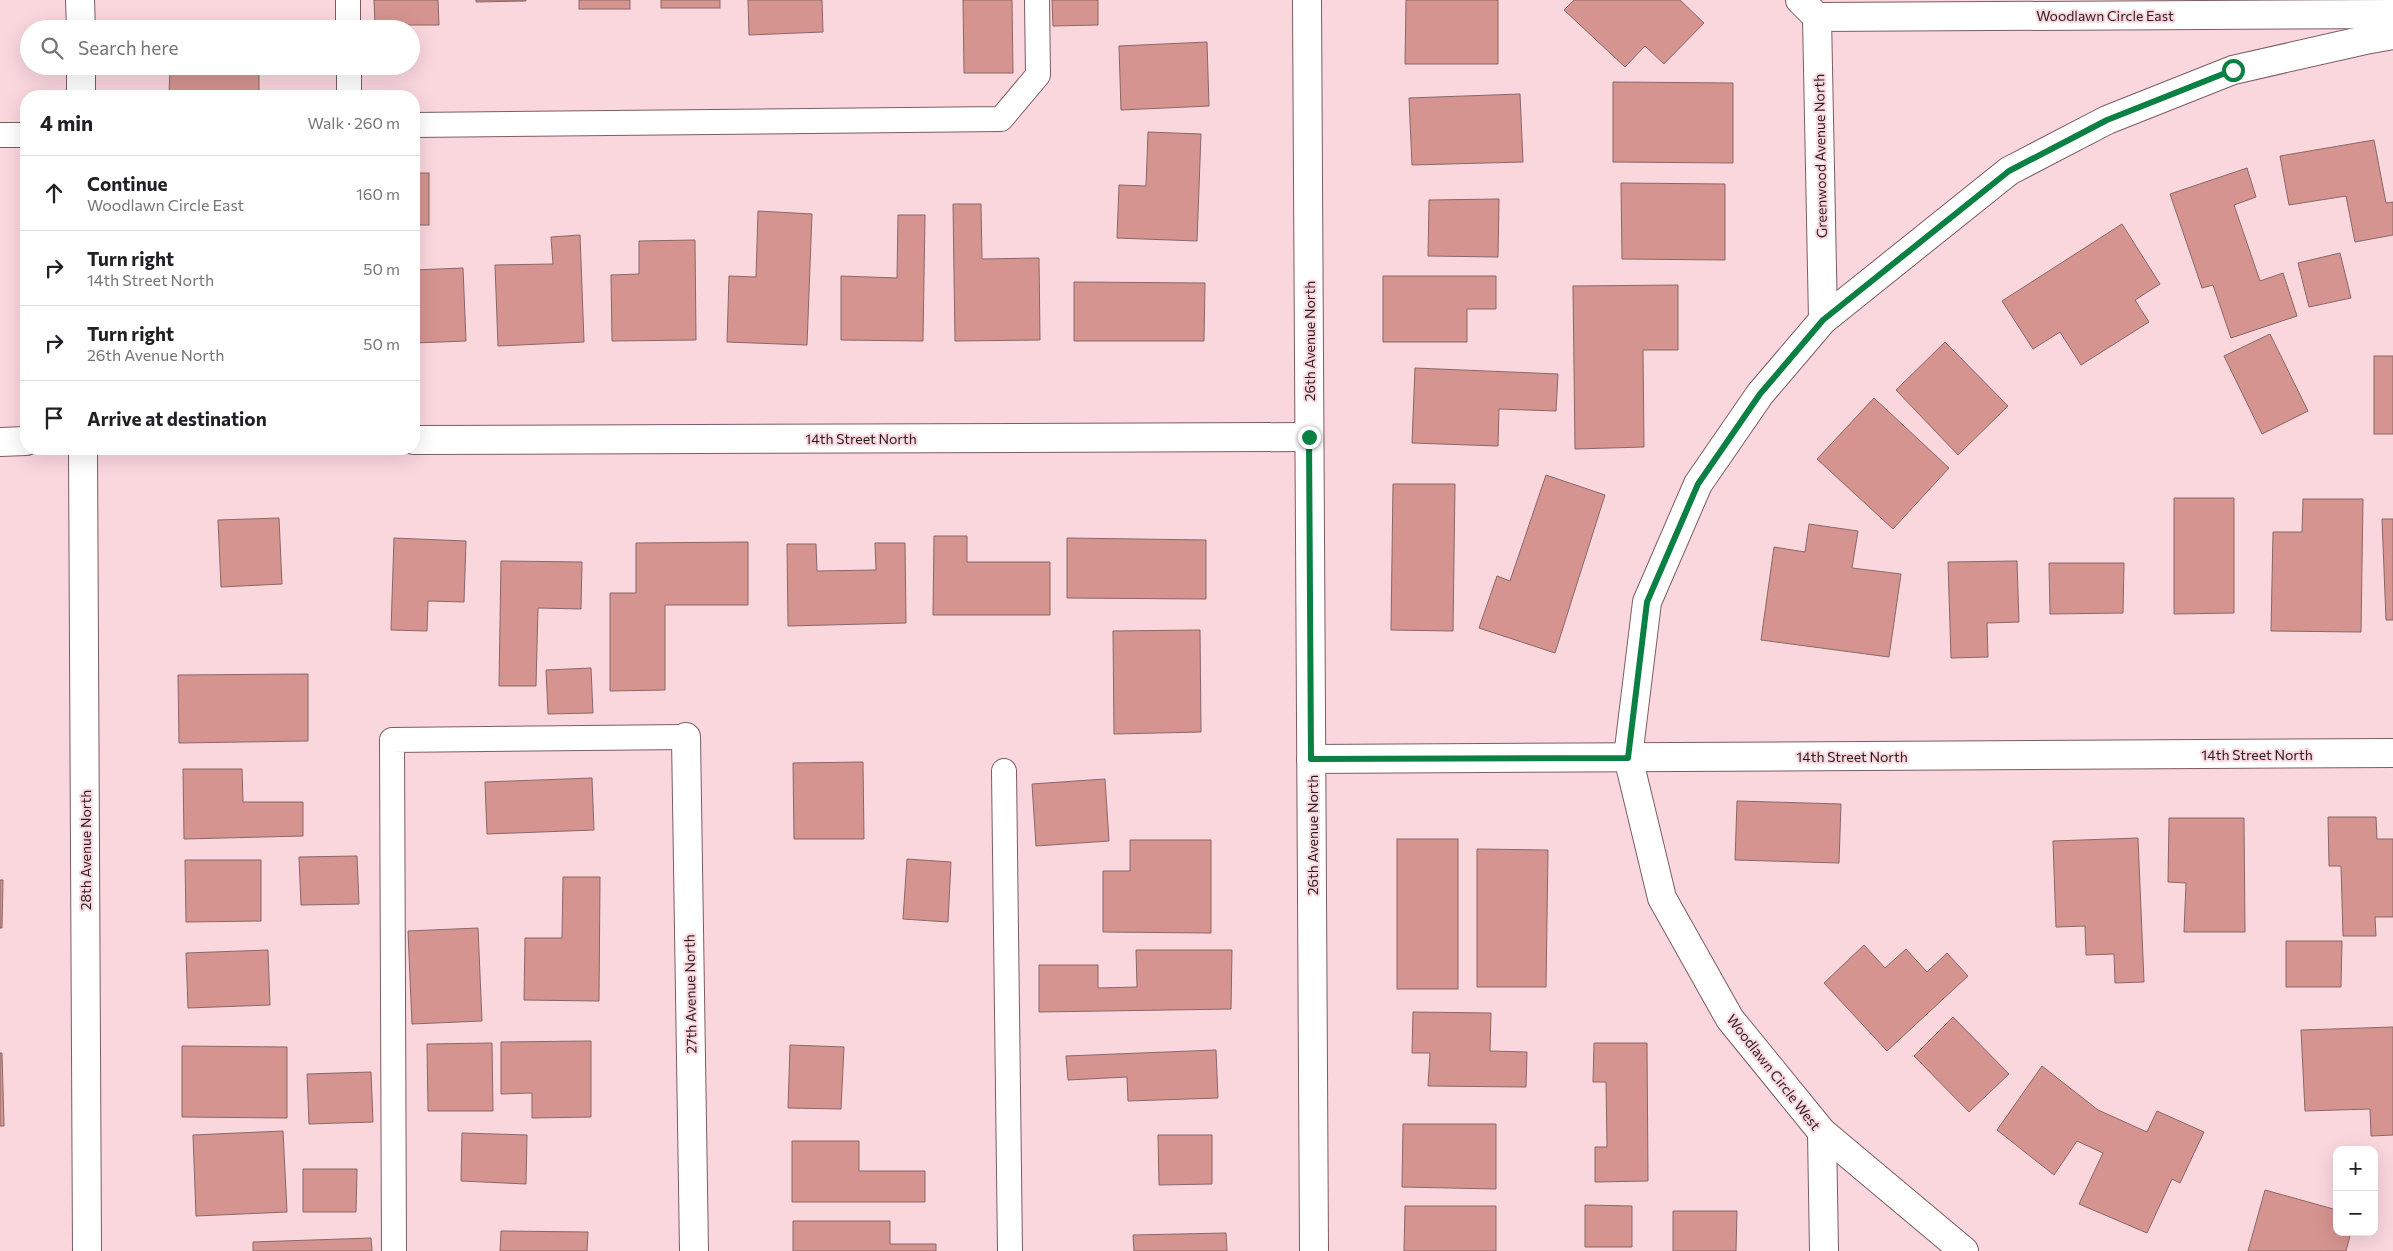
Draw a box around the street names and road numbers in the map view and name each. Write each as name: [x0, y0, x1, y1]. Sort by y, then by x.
street label: Woodlawn Circle East: [2036, 7, 2174, 24]
street label: Greenwood Avenue North: [1810, 74, 1830, 238]
street label: 26th Avenue North: [1301, 281, 1318, 401]
street label: 14th Street North: [805, 430, 917, 447]
street label: 14th Street North: [2201, 746, 2313, 763]
street label: 14th Street North: [1796, 748, 1908, 765]
street label: 26th Avenue North: [1304, 775, 1321, 895]
street label: 28th Avenue North: [77, 790, 94, 910]
street label: 27th Avenue North: [680, 934, 700, 1054]
street label: Woodlawn Circle West: [1723, 1011, 1825, 1134]

